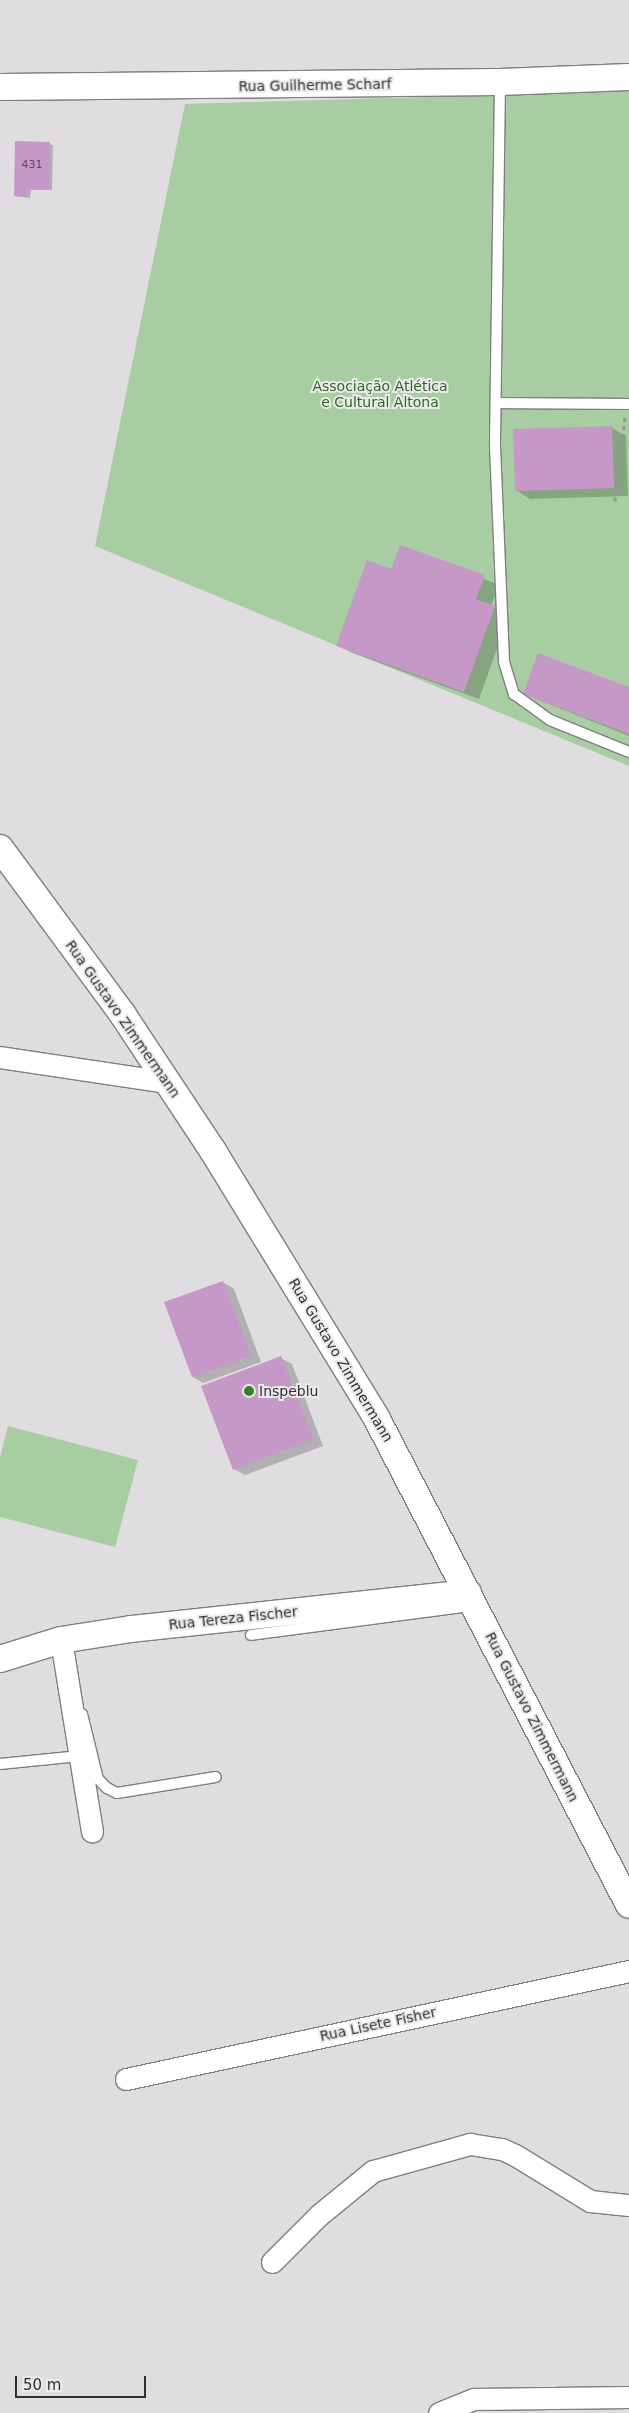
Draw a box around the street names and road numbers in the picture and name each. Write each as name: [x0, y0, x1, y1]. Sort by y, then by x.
street label: Rua Guilherme Scharf: [238, 75, 392, 95]
street label: Rua Gustavo Zimmermann: [62, 937, 184, 1101]
street label: Rua Gustavo Zimmermann: [285, 1275, 397, 1445]
street label: Rua Tereza Fischer: [168, 1603, 298, 1633]
street label: Rua Gustavo Zimmermann: [482, 1629, 582, 1805]
street label: Rua Lisete Fisher: [318, 2003, 438, 2045]

